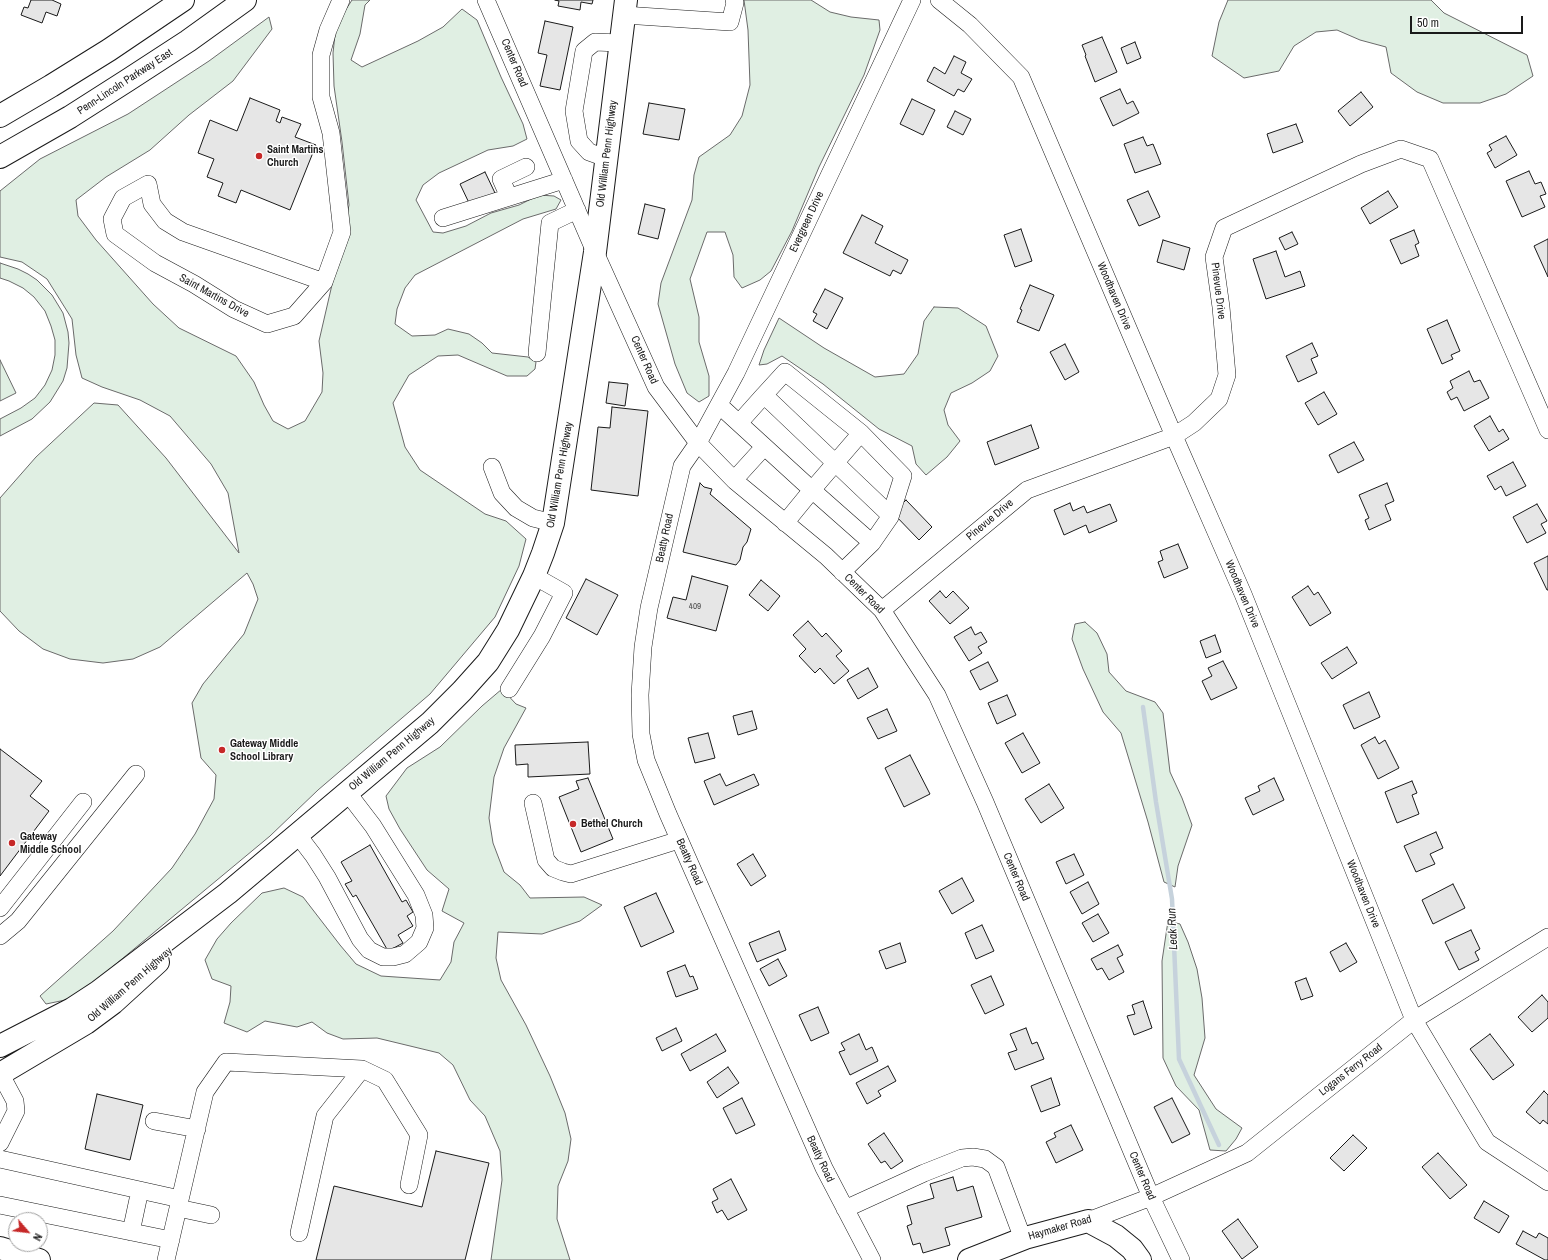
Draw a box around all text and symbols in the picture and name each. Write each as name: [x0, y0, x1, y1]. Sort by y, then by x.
scale bar: [1412, 8, 1525, 34]
text: 50 m: [1417, 15, 1439, 31]
street label: Center Road: [498, 37, 530, 89]
street label: Penn-Lincoln Parkway East: [75, 46, 175, 118]
street label: Old William Penn Highway: [594, 100, 620, 208]
place label: Saint Martins Church: [267, 143, 324, 169]
marker: Saint Martins Church: [254, 151, 264, 161]
street label: Evergreen Drive: [787, 189, 827, 255]
street label: Woodhaven Drive: [1094, 260, 1134, 332]
street label: Pinevue Drive: [1208, 262, 1228, 320]
street label: Saint Martins Drive: [177, 271, 251, 321]
street label: Center Road: [628, 334, 660, 386]
street label: Old William Penn Highway: [544, 421, 576, 529]
street label: Pinevue Drive: [964, 497, 1016, 543]
street label: Beatty Road: [653, 512, 677, 564]
street label: Woodhaven Drive: [1222, 558, 1262, 630]
street label: Center Road: [841, 571, 887, 617]
house number: 409: [689, 602, 701, 612]
street label: Old William Penn Highway: [346, 714, 438, 794]
place label: Gateway Middle School Library: [230, 737, 298, 763]
marker: Gateway Middle School Library: [217, 745, 227, 755]
place label: Bethel Church: [581, 817, 643, 831]
marker: Bethel Church: [568, 819, 578, 829]
place label: Gateway Middle School: [20, 830, 81, 856]
street label: Beatty Road: [673, 837, 705, 887]
marker: Gateway Middle School: [7, 838, 17, 848]
street label: Center Road: [1000, 851, 1032, 903]
street label: Woodhaven Drive: [1343, 858, 1383, 930]
water label: Leak Run: [1165, 908, 1181, 950]
street label: Old William Penn Highway: [85, 945, 175, 1025]
street label: Logans Ferry Road: [1317, 1041, 1385, 1099]
street label: Beatty Road: [804, 1134, 836, 1184]
street label: Center Road: [1126, 1150, 1158, 1202]
north arrow: [8, 1212, 48, 1252]
street label: Haymaker Road: [1027, 1213, 1093, 1243]
text: N: [30, 1231, 45, 1243]

